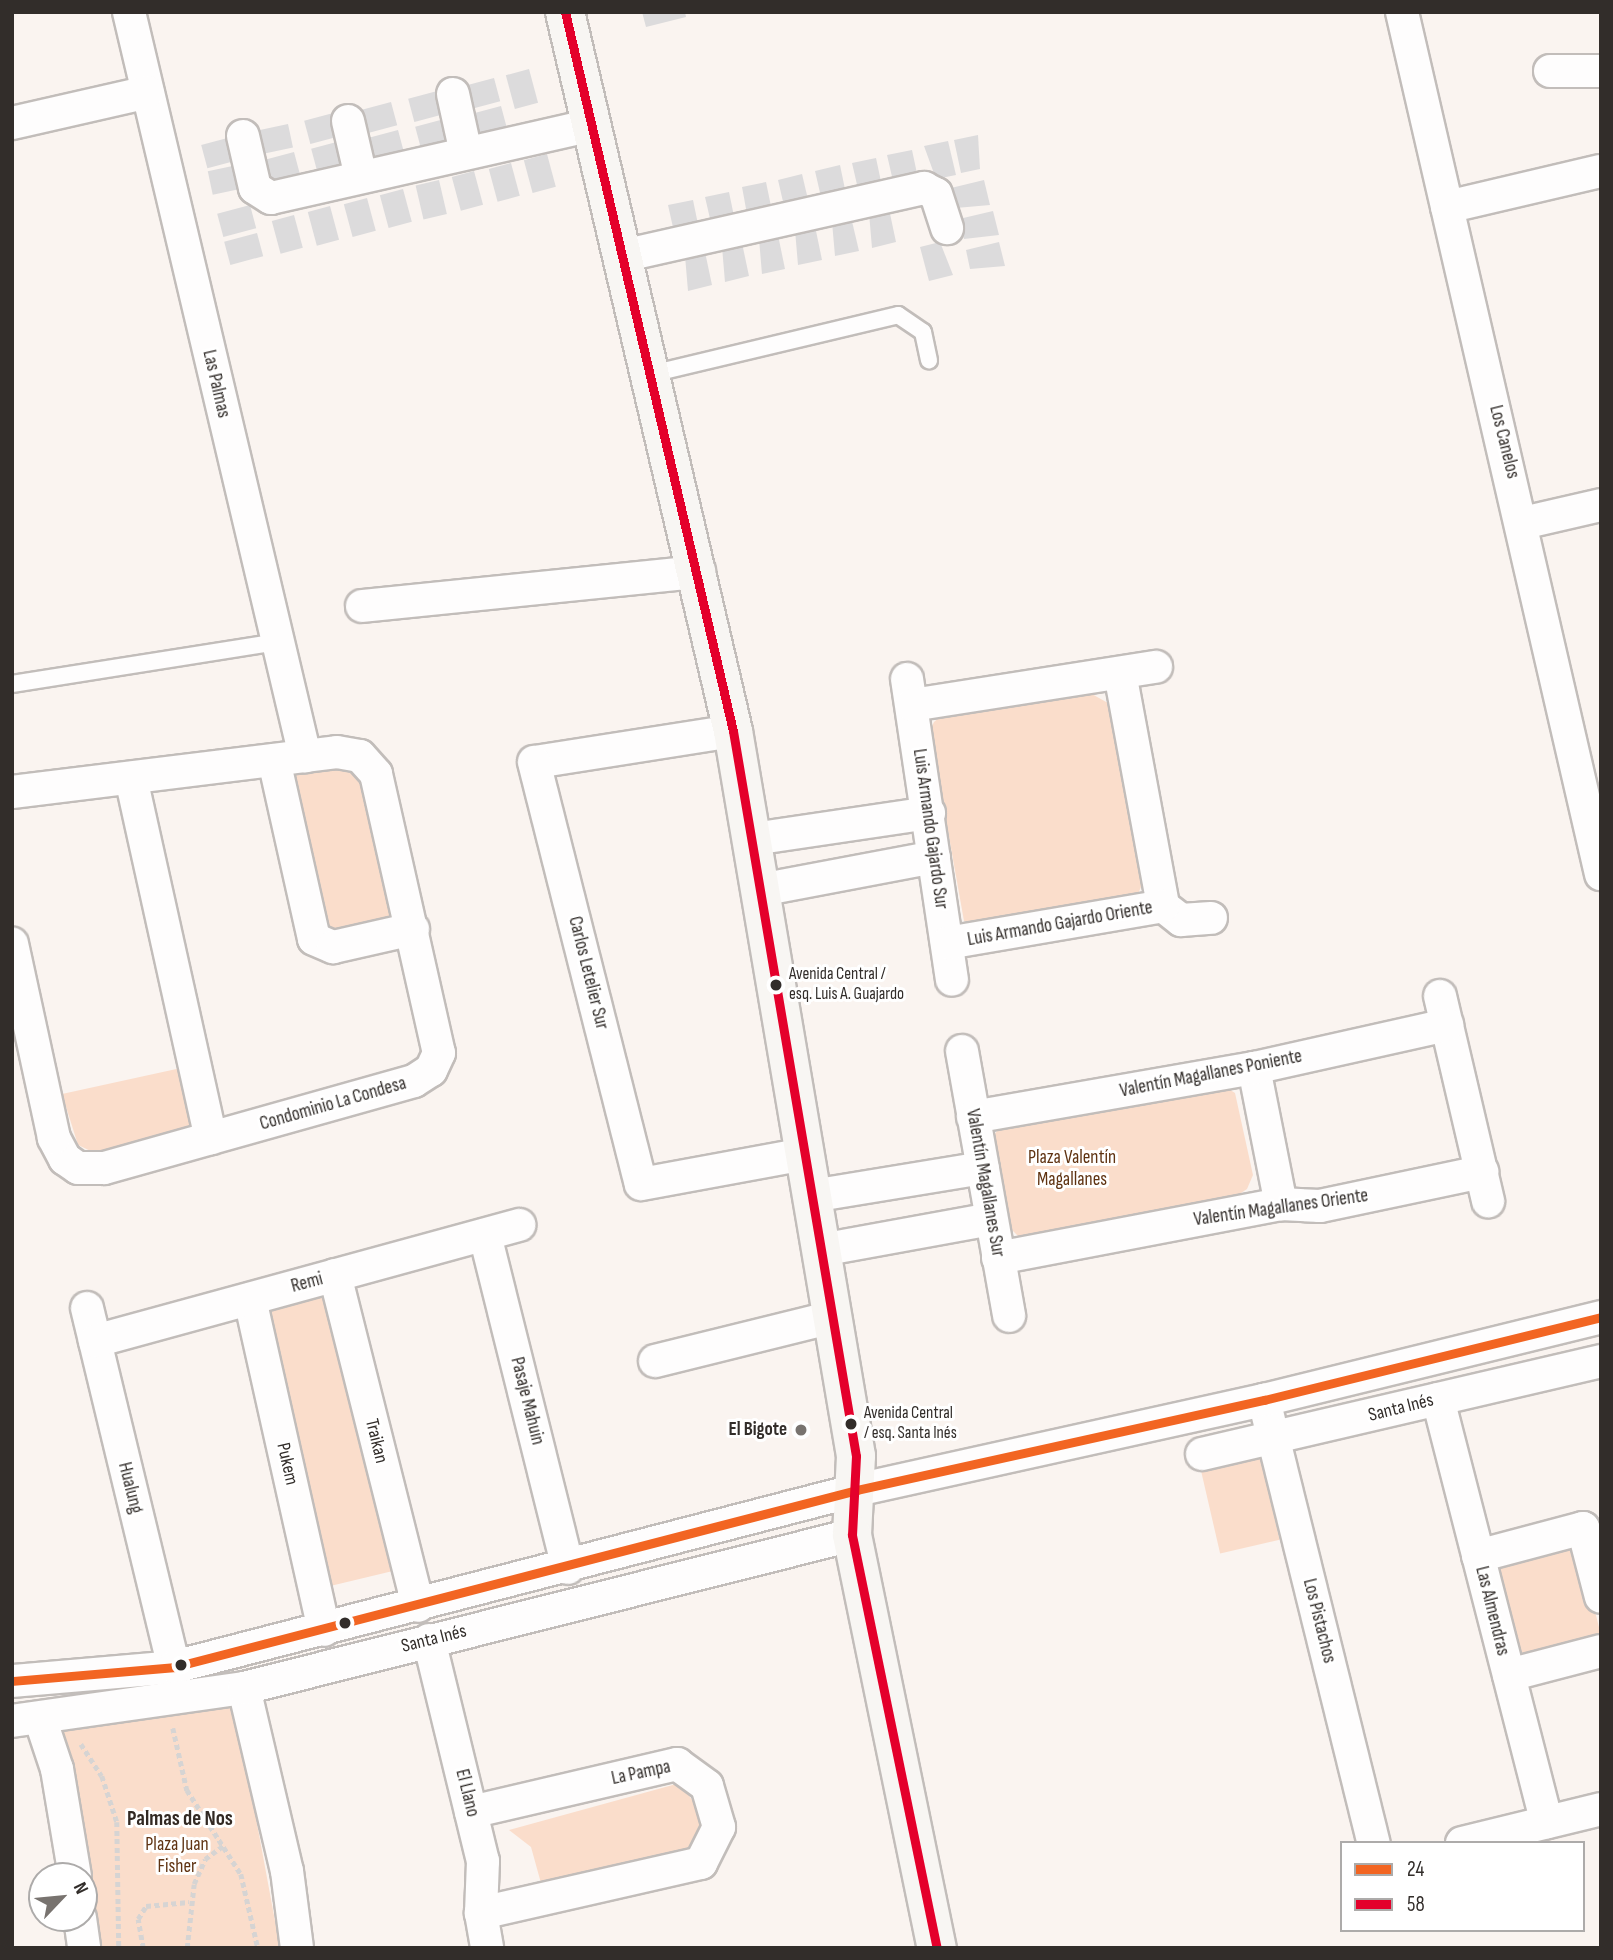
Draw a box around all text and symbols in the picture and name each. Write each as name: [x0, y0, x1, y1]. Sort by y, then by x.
street label: Las Palmas: [197, 348, 235, 420]
street label: Los Canelos: [1484, 403, 1524, 481]
street label: Luis Armando Gajardo Sur: [907, 747, 953, 911]
street label: Luis Armando Gajardo Oriente: [966, 896, 1154, 952]
street label: Carlos Letelier Sur: [563, 914, 613, 1032]
place label: Avenida Central / esq. Luis A. Guajardo: [789, 965, 904, 1005]
marker: Avenida Central / esq. Luis A. Guajardo: [769, 978, 783, 992]
street label: Valentín Magallanes Poniente: [1118, 1045, 1304, 1103]
street label: Condominio La Condesa: [257, 1072, 409, 1136]
street label: Valentín Magallanes Sur: [961, 1107, 1009, 1259]
park label: Plaza Valentín Magallanes: [1028, 1147, 1116, 1191]
street label: Valentín Magallanes Oriente: [1192, 1184, 1370, 1232]
street label: Remi: [289, 1268, 325, 1298]
street label: Pasaje Mahuin: [505, 1355, 549, 1447]
street label: Santa Inés: [1366, 1389, 1436, 1427]
place label: Avenida Central / esq. Santa Inés: [864, 1404, 957, 1444]
street label: Traikan: [359, 1416, 393, 1466]
marker: Avenida Central / esq. Santa Inés: [844, 1417, 858, 1431]
place label: El Bigote: [729, 1419, 787, 1441]
marker: El Bigote: [793, 1422, 809, 1438]
street label: Pukem: [271, 1441, 303, 1487]
street label: Hualung: [113, 1460, 147, 1516]
street label: Las Almendras: [1470, 1564, 1514, 1658]
street label: Los Pistachos: [1297, 1576, 1341, 1666]
unlabelled marker: [338, 1616, 352, 1630]
street label: Santa Inés: [399, 1620, 469, 1658]
unlabelled marker: [174, 1658, 188, 1672]
street label: La Pampa: [609, 1756, 673, 1790]
street label: El Llano: [450, 1767, 484, 1819]
district label: Palmas de Nos: [127, 1806, 233, 1832]
park label: Plaza Juan Fisher: [145, 1834, 209, 1878]
legend: [1340, 1841, 1585, 1932]
text: 24: [1407, 1857, 1424, 1882]
north arrow: [28, 1862, 98, 1932]
text: N: [68, 1879, 93, 1898]
text: 58: [1407, 1892, 1425, 1917]

